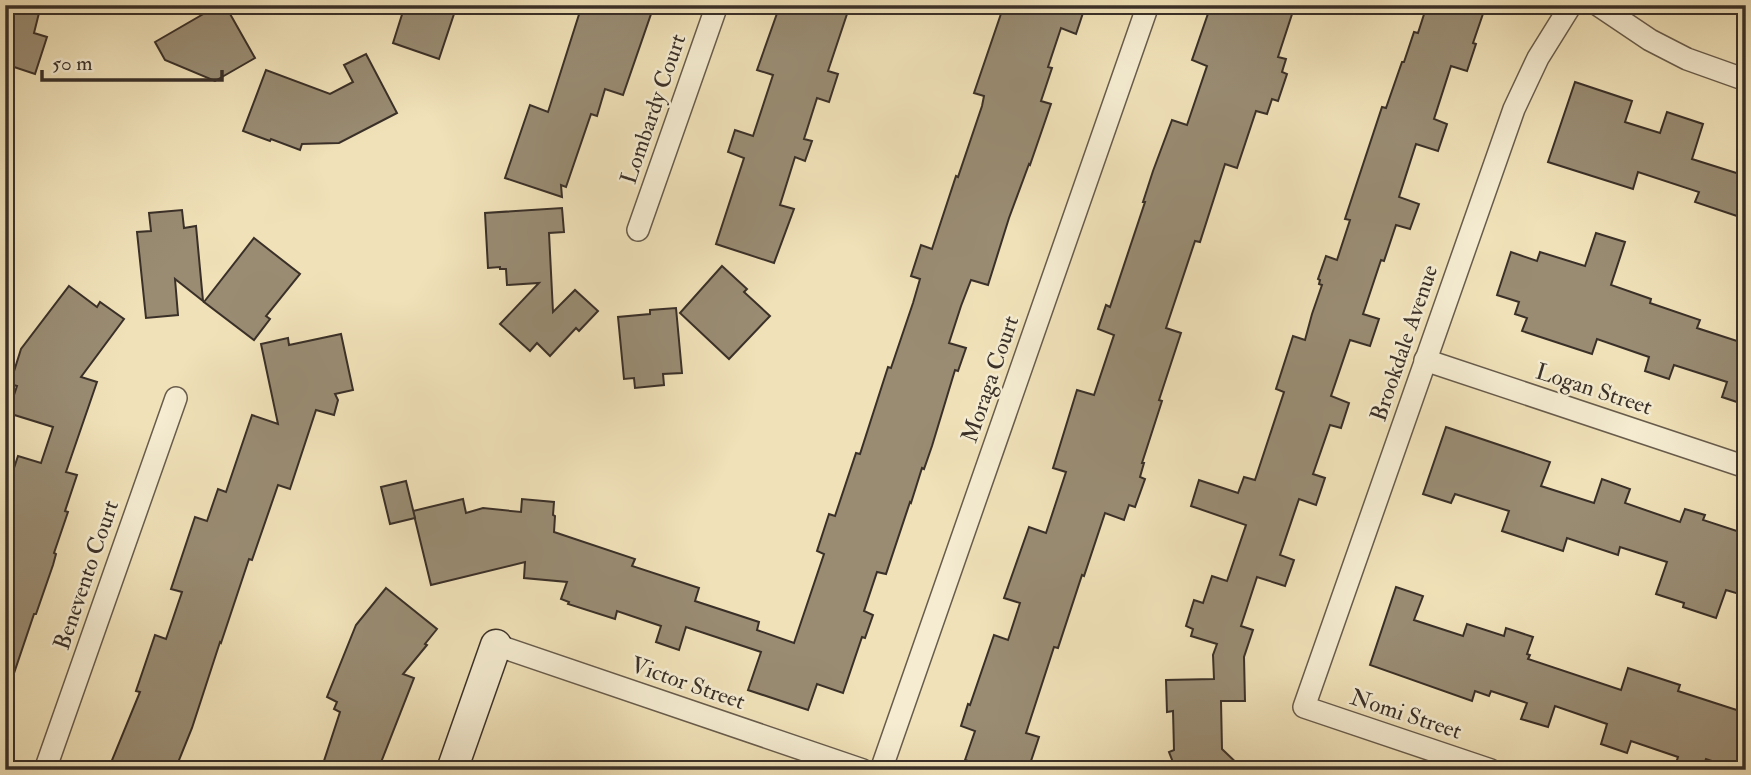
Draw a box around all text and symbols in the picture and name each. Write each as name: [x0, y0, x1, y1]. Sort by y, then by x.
street label: Lombardy Court: [614, 30, 692, 188]
scale bar: [42, 38, 222, 82]
text: 50 m: [52, 50, 93, 77]
street label: Brookdale Avenue: [1364, 261, 1444, 425]
street label: Moraga Court: [955, 312, 1025, 446]
street label: Logan Street: [1532, 357, 1656, 421]
street label: Benevento Court: [47, 496, 125, 654]
street label: Victor Street: [627, 650, 749, 716]
street label: Nomi Street: [1347, 682, 1465, 746]

